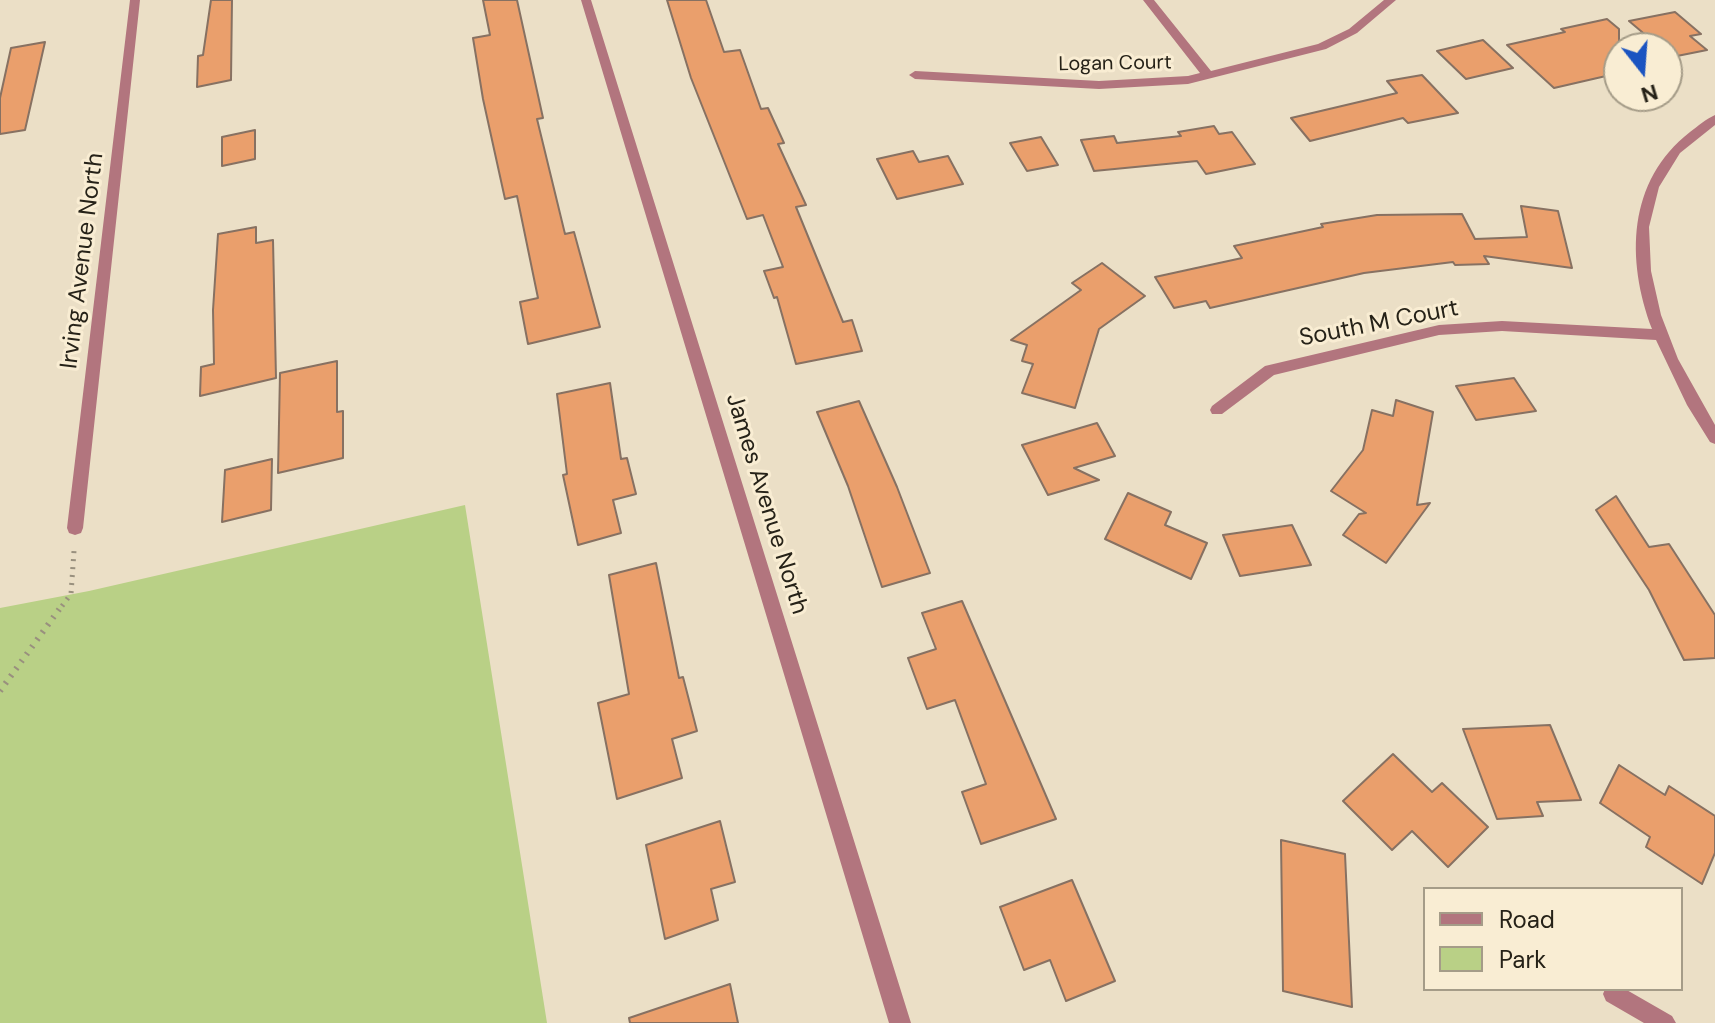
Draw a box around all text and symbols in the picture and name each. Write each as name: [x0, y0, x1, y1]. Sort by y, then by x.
north arrow: [1603, 32, 1683, 112]
street label: Logan Court: [1058, 51, 1172, 77]
text: N: [1638, 77, 1661, 110]
street label: Irving Avenue North: [55, 151, 111, 371]
street label: South M Court: [1297, 294, 1461, 354]
street label: James Avenue North: [719, 390, 813, 618]
legend: [1423, 887, 1683, 991]
text: Road: [1499, 904, 1555, 935]
text: Park: [1499, 944, 1546, 975]

